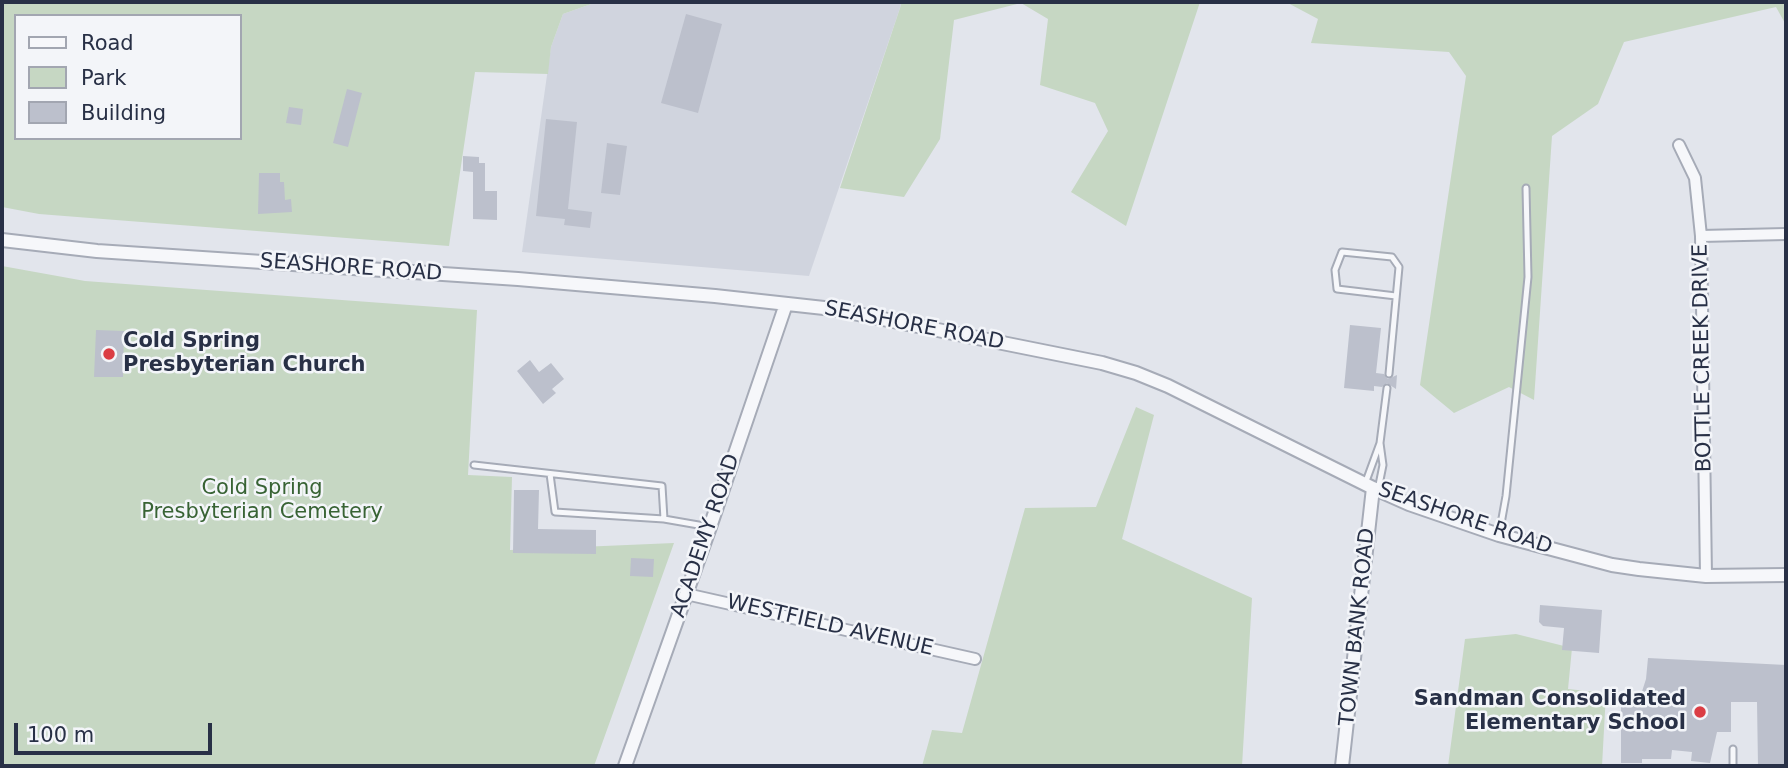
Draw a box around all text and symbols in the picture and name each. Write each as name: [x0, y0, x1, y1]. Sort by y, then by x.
legend: [14, 14, 242, 140]
text: Road: [81, 31, 134, 55]
text: Park: [81, 66, 126, 90]
text: Building: [81, 101, 166, 125]
street label: BOTTLE CREEK DRIVE: [1688, 244, 1718, 472]
street label: SEASHORE ROAD: [259, 249, 443, 287]
street label: SEASHORE ROAD: [822, 296, 1006, 356]
place label: Cold Spring Presbyterian Church: [123, 329, 366, 379]
marker: Cold Spring Presbyterian Church: [101, 346, 117, 362]
street label: ACADEMY ROAD: [666, 451, 746, 621]
park label: Cold Spring Presbyterian Cemetery: [141, 476, 383, 526]
street label: SEASHORE ROAD: [1375, 477, 1555, 561]
street label: TOWN BANK ROAD: [1335, 527, 1381, 727]
street label: WESTFIELD AVENUE: [724, 590, 936, 662]
place label: Sandman Consolidated Elementary School: [1414, 687, 1686, 737]
marker: Sandman Consolidated Elementary School: [1692, 704, 1708, 720]
scale bar: [18, 708, 215, 752]
text: 100 m: [27, 723, 94, 747]

